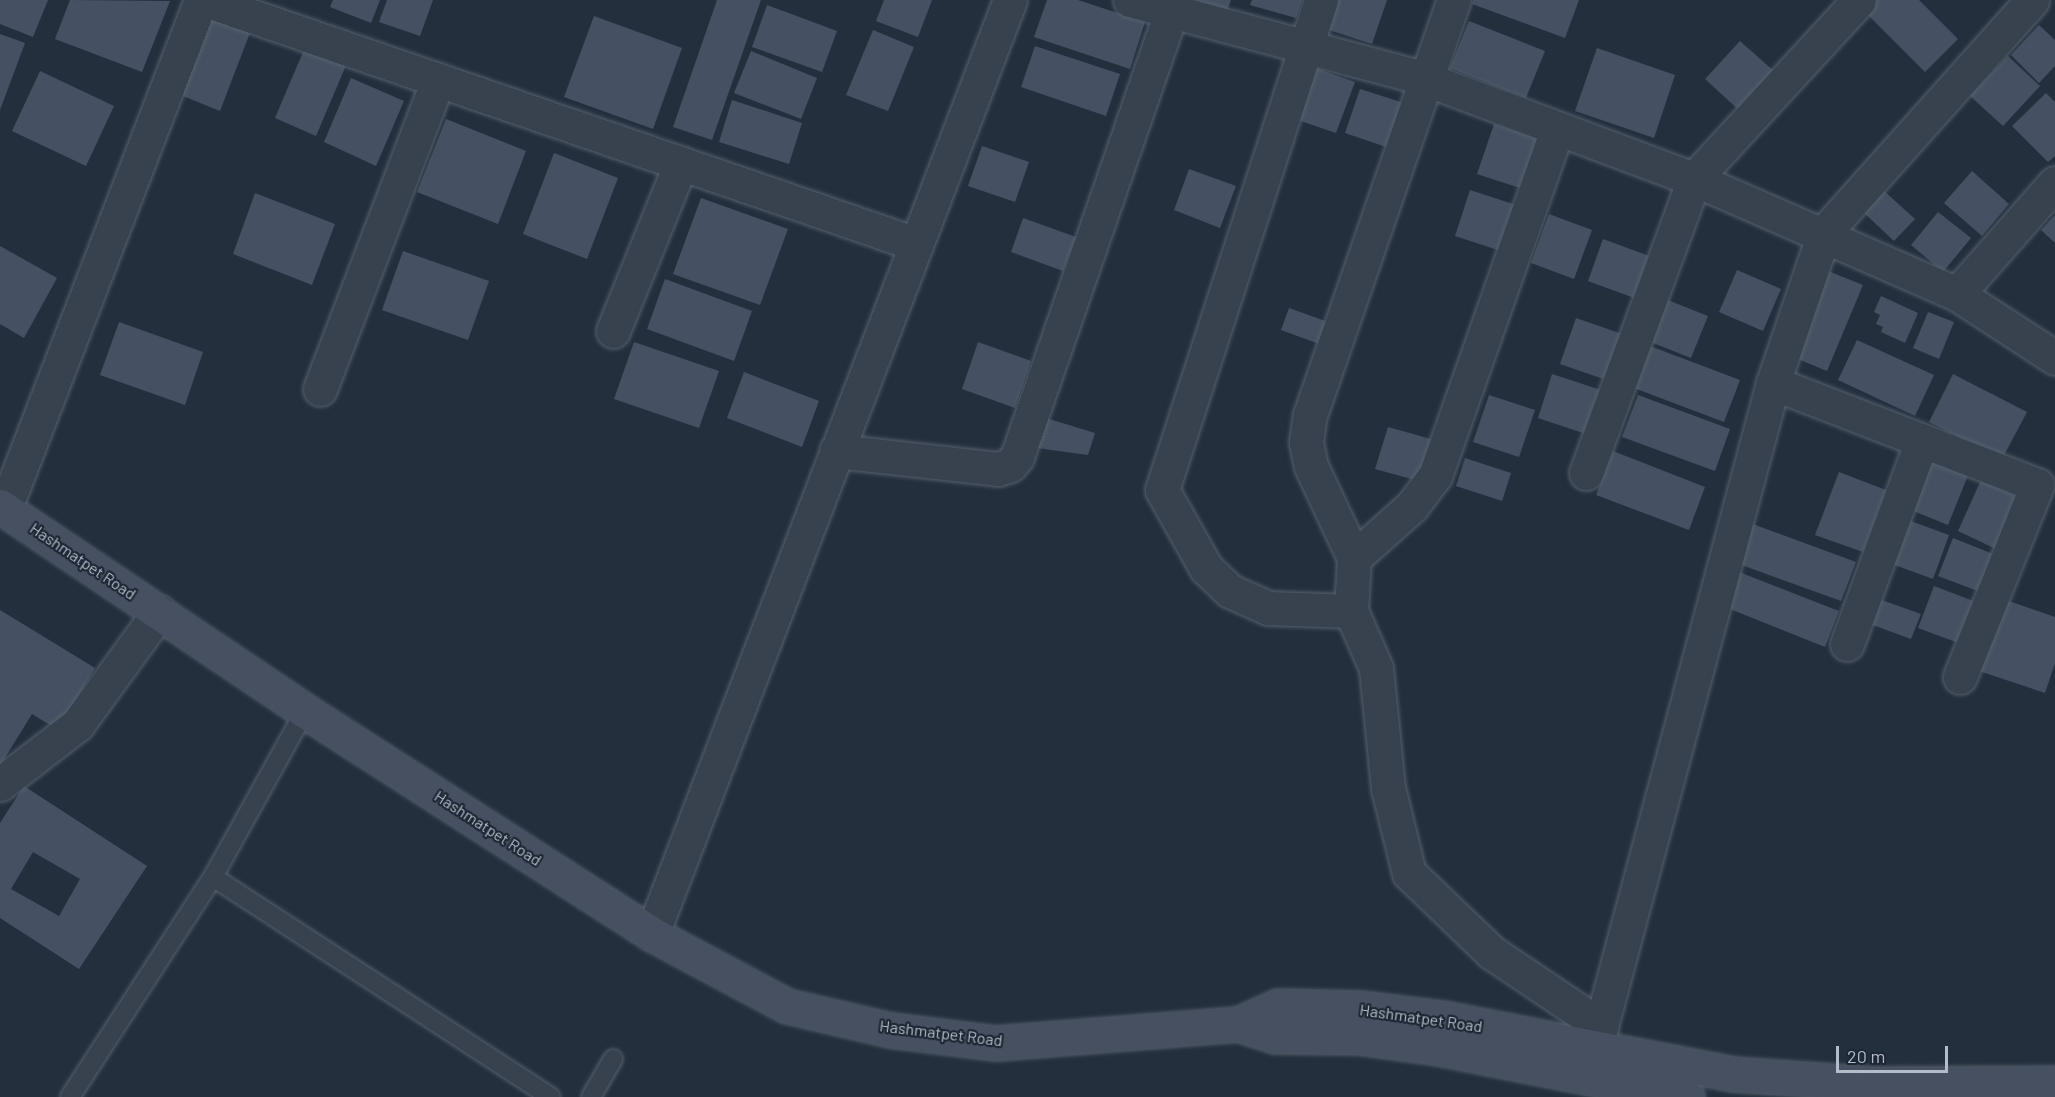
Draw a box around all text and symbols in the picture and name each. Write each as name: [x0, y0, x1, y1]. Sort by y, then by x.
street label: Hashmatpet Road: [26, 518, 140, 604]
street label: Hashmatpet Road: [431, 786, 545, 870]
street label: Hashmatpet Road: [1358, 1000, 1484, 1036]
street label: Hashmatpet Road: [878, 1016, 1004, 1050]
scale bar: [1839, 1034, 1952, 1072]
text: 20 m: [1847, 1045, 1885, 1067]

